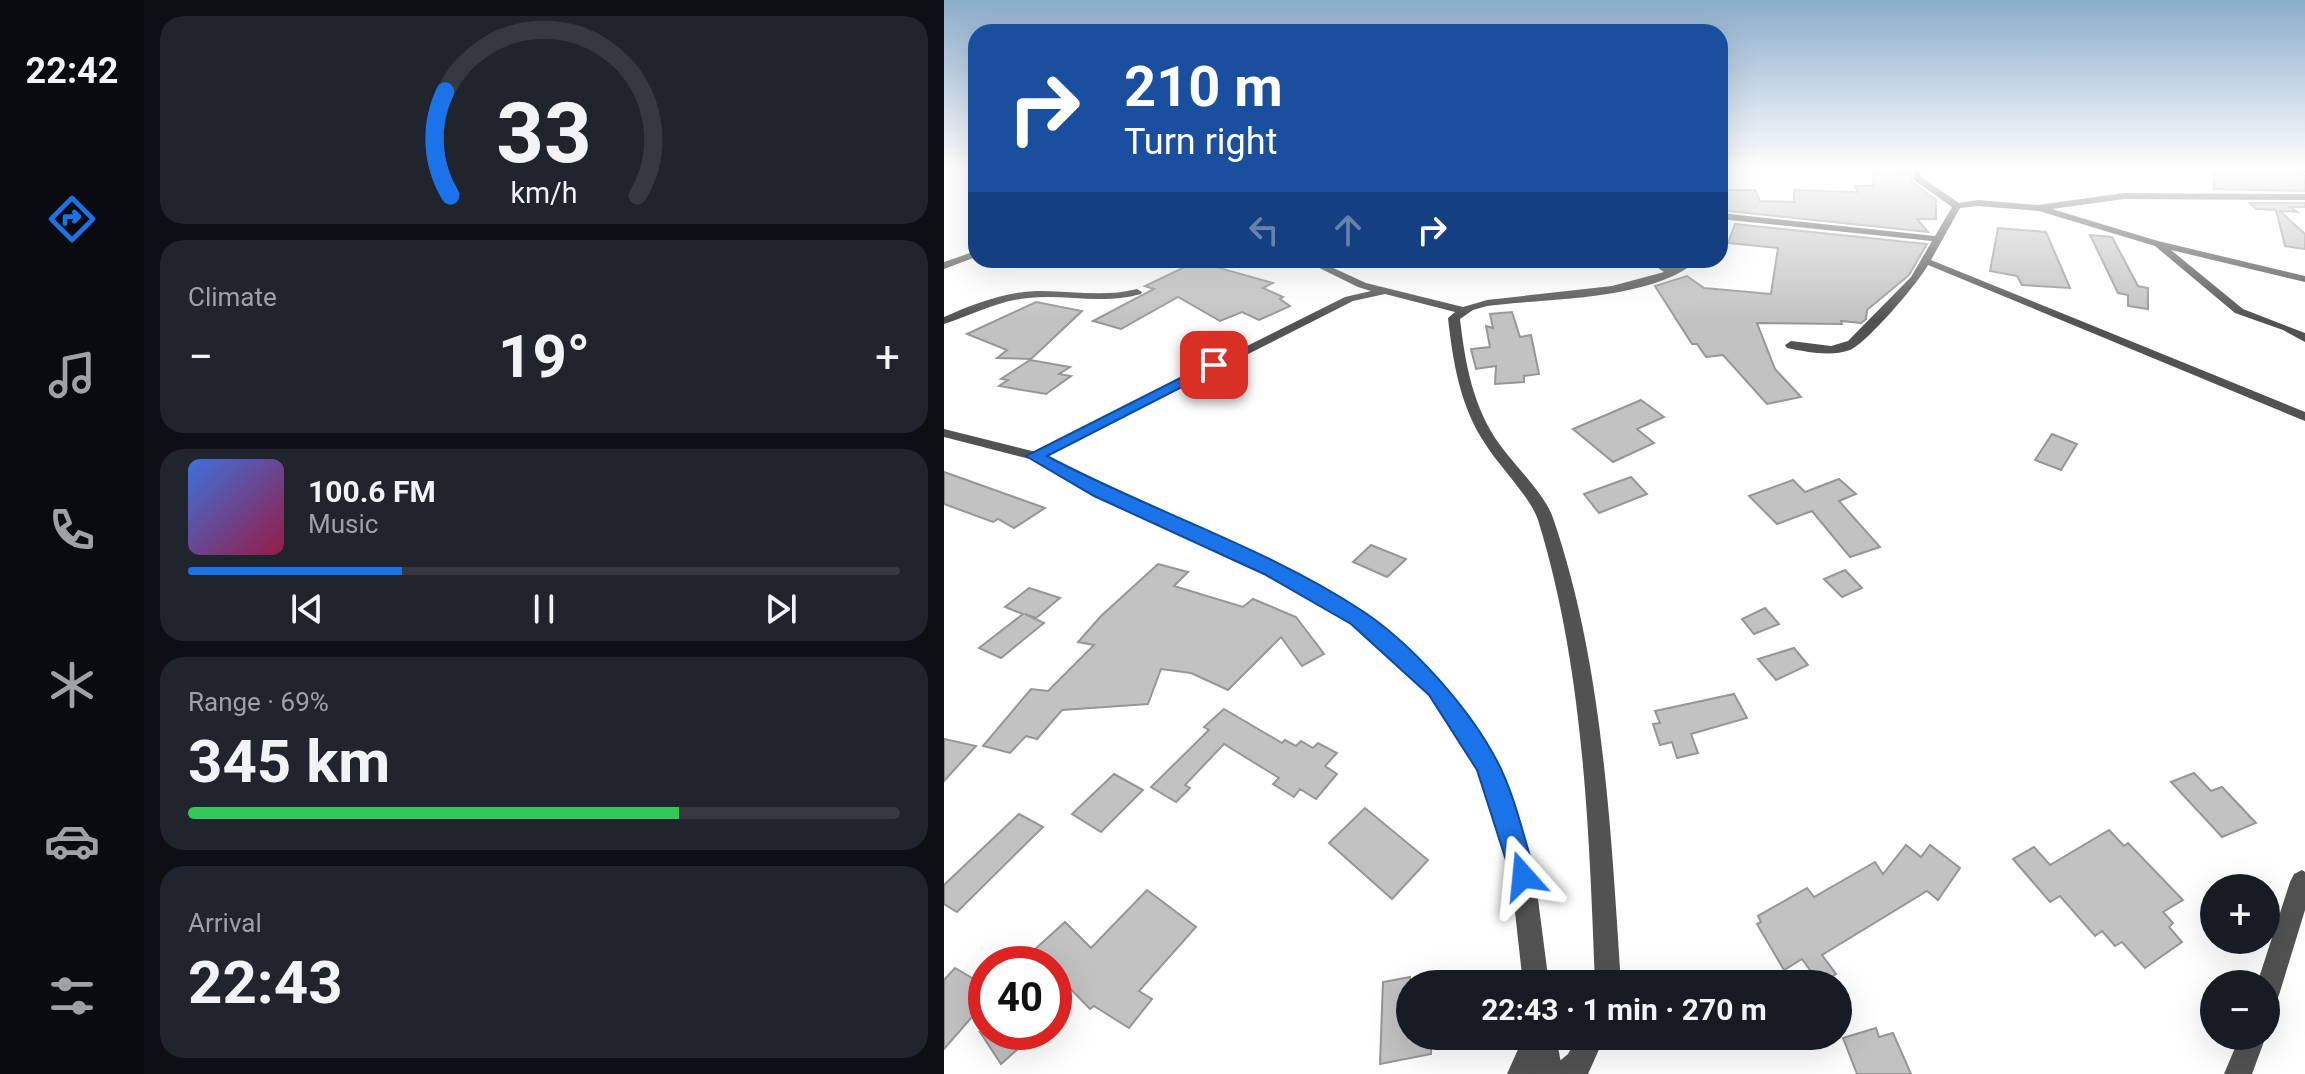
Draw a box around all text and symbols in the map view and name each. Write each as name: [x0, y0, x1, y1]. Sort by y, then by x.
text: 22:42: [26, 50, 118, 92]
text: 210 m: [1124, 54, 1283, 120]
icon: right: [992, 56, 1096, 160]
text: 33: [496, 85, 592, 182]
text: Turn right: [1124, 121, 1277, 163]
text: km/h: [510, 176, 578, 210]
icon: directions: [44, 191, 100, 247]
icon: left: [1242, 208, 1286, 252]
icon: ahead: [1326, 208, 1370, 252]
icon: right: [1410, 208, 1454, 252]
text: Climate: [188, 282, 277, 312]
text: 19°: [498, 321, 590, 392]
text: −: [188, 331, 213, 383]
text: +: [875, 331, 900, 383]
pin: [1180, 331, 1248, 399]
icon: arrive: [1192, 343, 1236, 387]
icon: music: [44, 347, 100, 403]
text: 100.6 FM: [308, 474, 436, 509]
icon: phone: [44, 502, 100, 558]
text: Music: [308, 509, 378, 539]
icon: previous: [285, 587, 329, 631]
icon: pause: [522, 587, 566, 631]
icon: next: [759, 587, 803, 631]
icon: climate: [44, 657, 100, 713]
text: Range · 69%: [188, 687, 329, 717]
text: 345 km: [188, 726, 390, 797]
icon: car: [44, 813, 100, 869]
position arrow: [1481, 834, 1565, 918]
map controls: [2200, 874, 2280, 1050]
button: +: [2200, 874, 2280, 954]
text: Arrival: [188, 908, 262, 938]
speed limit sign: 40: [968, 946, 1072, 1050]
text: 22:43: [188, 947, 343, 1018]
icon: filters: [44, 968, 100, 1024]
button: −: [2200, 970, 2280, 1050]
text: 22:43 · 1 min · 270 m: [1481, 992, 1767, 1027]

